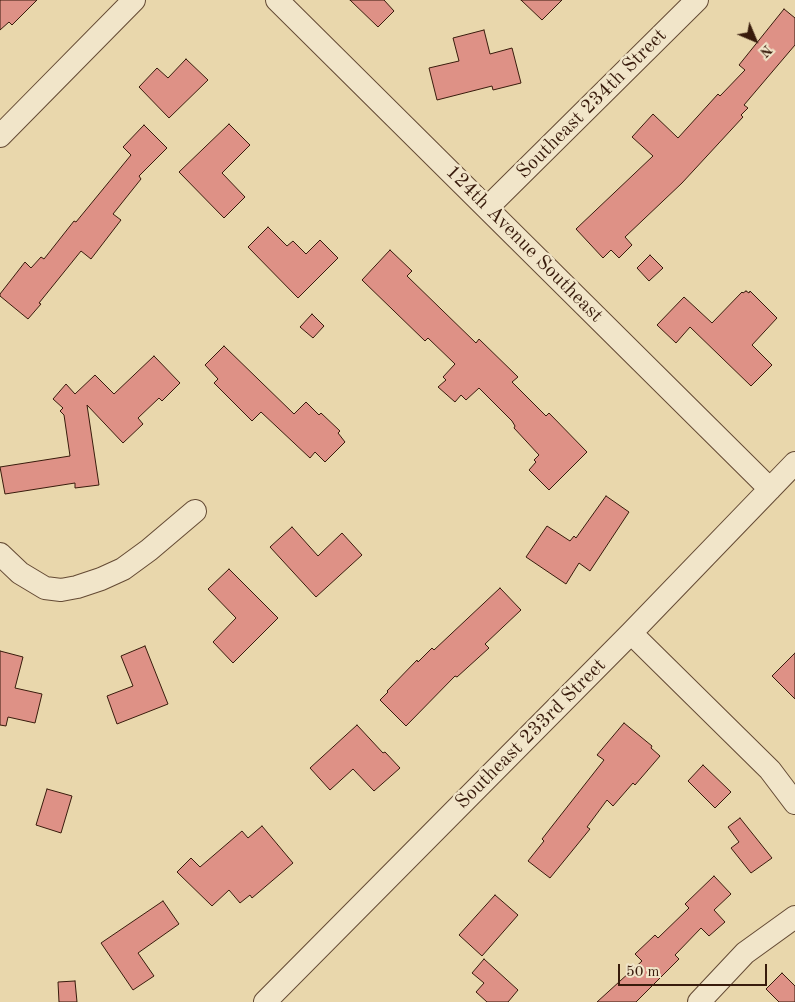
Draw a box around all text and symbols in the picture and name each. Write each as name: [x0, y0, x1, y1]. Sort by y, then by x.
north arrow: [730, 15, 780, 65]
street label: Southeast 234th Street: [512, 24, 672, 184]
text: N: [757, 42, 774, 59]
street label: 124th Avenue Southeast: [440, 160, 608, 328]
street label: Southeast 233rd Street: [451, 654, 611, 814]
scale bar: [620, 954, 769, 986]
text: 50 m: [626, 965, 660, 980]

